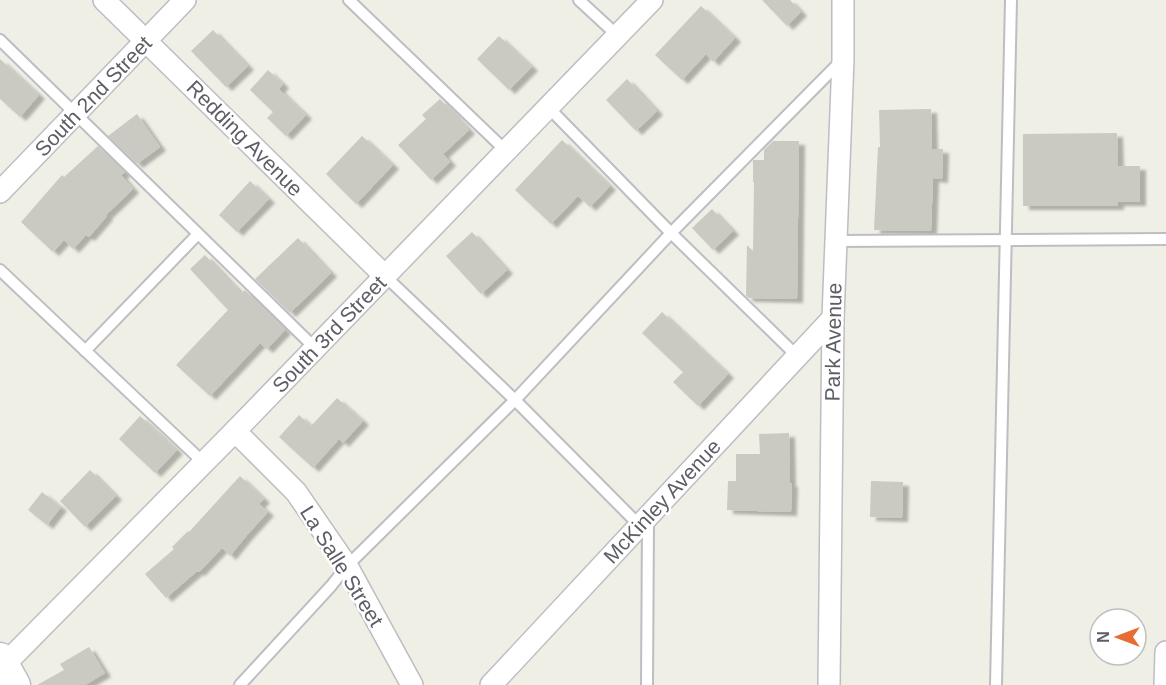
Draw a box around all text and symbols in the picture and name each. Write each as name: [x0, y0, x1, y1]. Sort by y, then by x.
street label: South 2nd Street: [30, 31, 156, 161]
street label: Redding Avenue: [183, 76, 307, 200]
street label: South 3rd Street: [268, 271, 390, 397]
street label: Park Avenue: [820, 282, 846, 402]
street label: McKinley Avenue: [599, 434, 725, 568]
street label: La Salle Street: [296, 501, 388, 631]
north arrow: [1088, 607, 1148, 667]
text: N: [1095, 631, 1112, 643]

